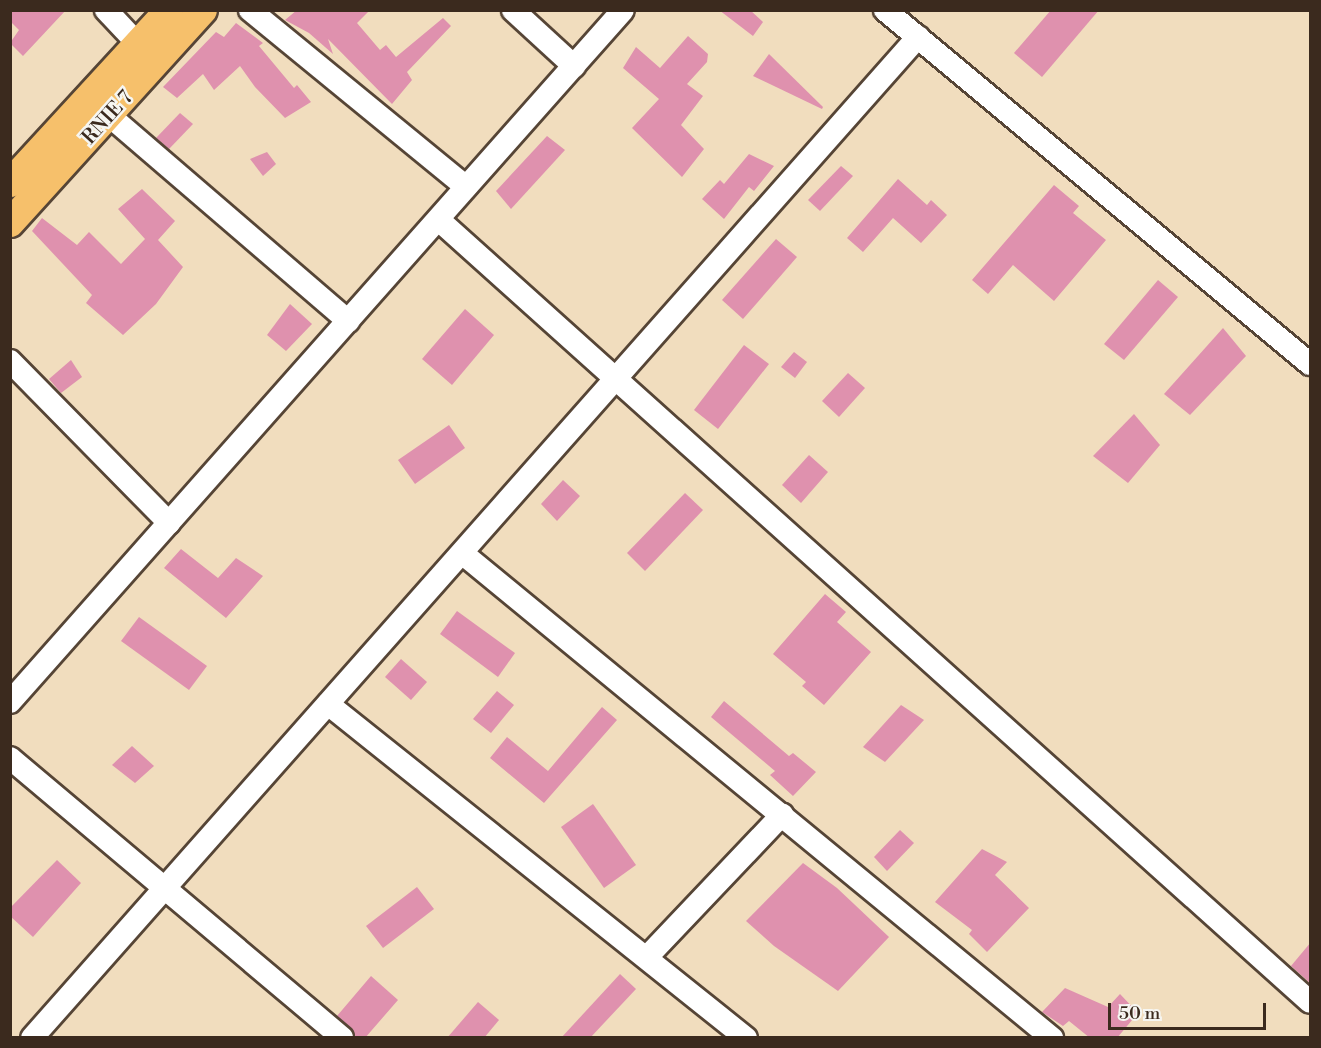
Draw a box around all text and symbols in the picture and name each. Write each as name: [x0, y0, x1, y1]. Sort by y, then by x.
street label: RNIE 7: [78, 86, 138, 150]
scale bar: [1111, 991, 1268, 1029]
text: 50 m: [1119, 1002, 1160, 1025]

